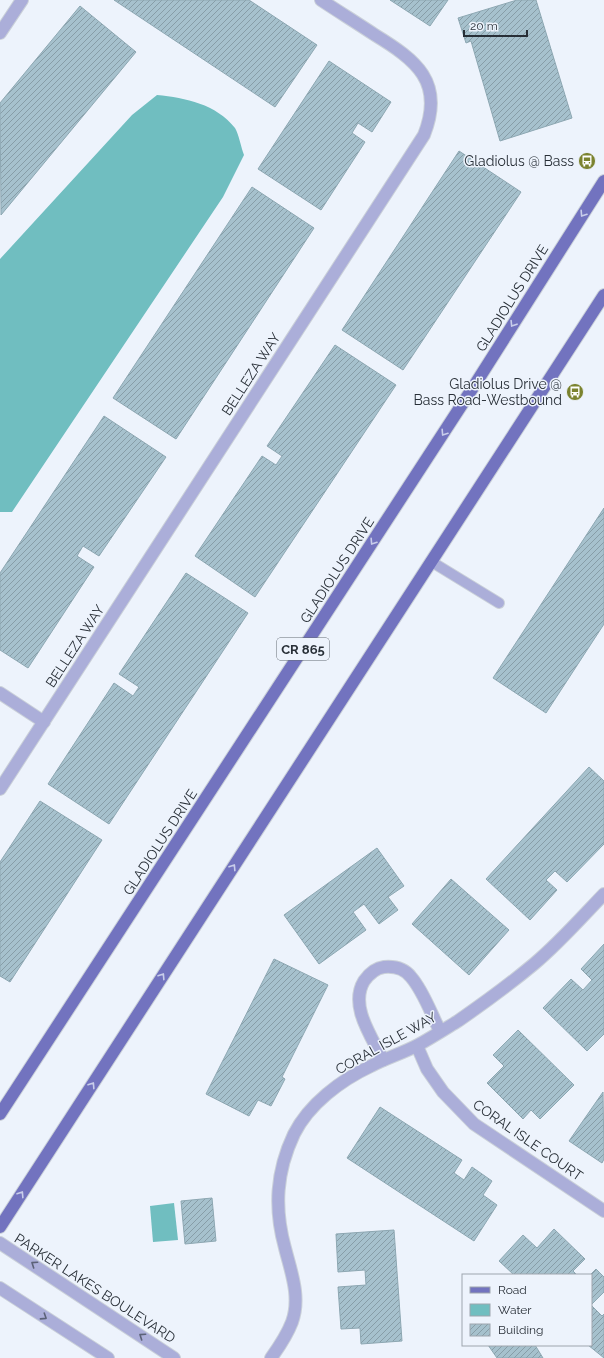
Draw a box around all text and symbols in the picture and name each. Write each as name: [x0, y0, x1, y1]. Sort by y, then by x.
scale bar: [464, 12, 527, 38]
text: 20 m: [470, 19, 498, 33]
bus stop icon: Gladiolus @ Bass: [577, 151, 597, 171]
place label: Gladiolus @ Bass: [464, 153, 574, 169]
one-way arrow: [580, 209, 587, 216]
street label: GLADIOLUS DRIVE: [473, 242, 551, 354]
one-way arrow: [511, 320, 518, 327]
street label: BELLEZA WAY: [218, 330, 284, 418]
place label: Gladiolus Drive @ Bass Road-Westbound: [413, 376, 562, 408]
bus stop icon: Gladiolus Drive @ Bass Road-Westbound: [565, 382, 585, 402]
one-way arrow: [441, 429, 448, 436]
street label: GLADIOLUS DRIVE: [297, 514, 377, 626]
one-way arrow: [370, 538, 377, 545]
street label: BELLEZA WAY: [42, 602, 108, 690]
road number: CR 865: [277, 638, 329, 660]
street label: GLADIOLUS DRIVE: [120, 786, 200, 898]
one-way arrow: [228, 864, 236, 871]
one-way arrow: [158, 973, 165, 980]
street label: CORAL ISLE WAY: [333, 1009, 439, 1077]
one-way arrow: [87, 1082, 95, 1089]
street label: CORAL ISLE COURT: [470, 1096, 586, 1184]
one-way arrow: [16, 1191, 24, 1198]
street label: PARKER LAKES BOULEVARD: [12, 1230, 178, 1346]
one-way arrow: [31, 1261, 38, 1269]
legend: [462, 1274, 592, 1346]
text: Road: [498, 1283, 527, 1297]
text: Water: [498, 1303, 532, 1317]
one-way arrow: [40, 1312, 47, 1319]
text: Building: [498, 1323, 544, 1337]
one-way arrow: [139, 1333, 146, 1341]

